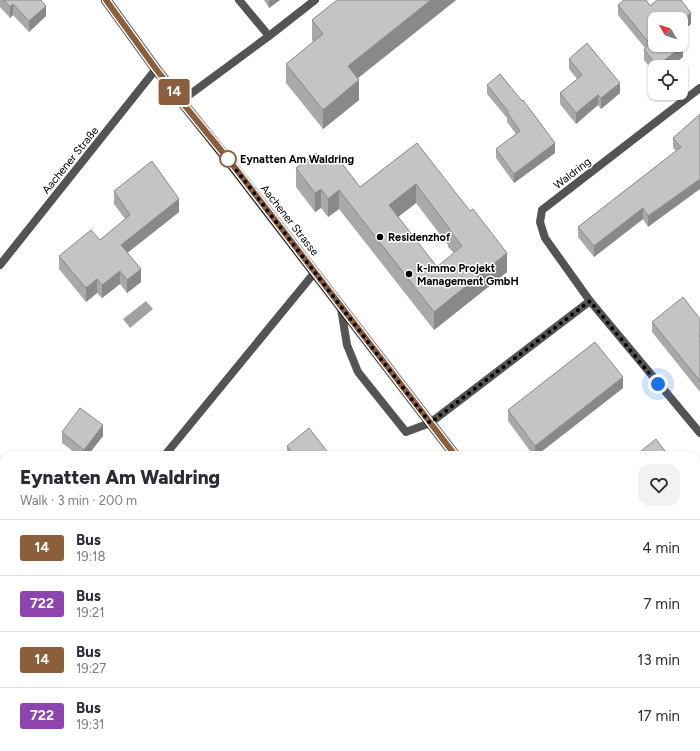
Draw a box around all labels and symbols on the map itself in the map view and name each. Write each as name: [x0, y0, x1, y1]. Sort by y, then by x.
north arrow: [648, 12, 688, 52]
line badge: 14: [156, 79, 192, 105]
street label: Aachener Straße: [40, 124, 101, 196]
marker: Eynatten Am Waldring: [219, 150, 237, 168]
place label: Eynatten Am Waldring: [240, 153, 354, 166]
street label: Waldring: [551, 155, 593, 192]
street label: Aachener Strasse: [258, 182, 321, 258]
place label: Residenzhof: [388, 231, 451, 244]
marker: Residenzhof: [375, 232, 385, 242]
place label: k-immo Projekt Management GmbH: [417, 262, 519, 288]
marker: k-immo Projekt Management GmbH: [404, 269, 414, 279]
your location: [648, 374, 668, 394]

